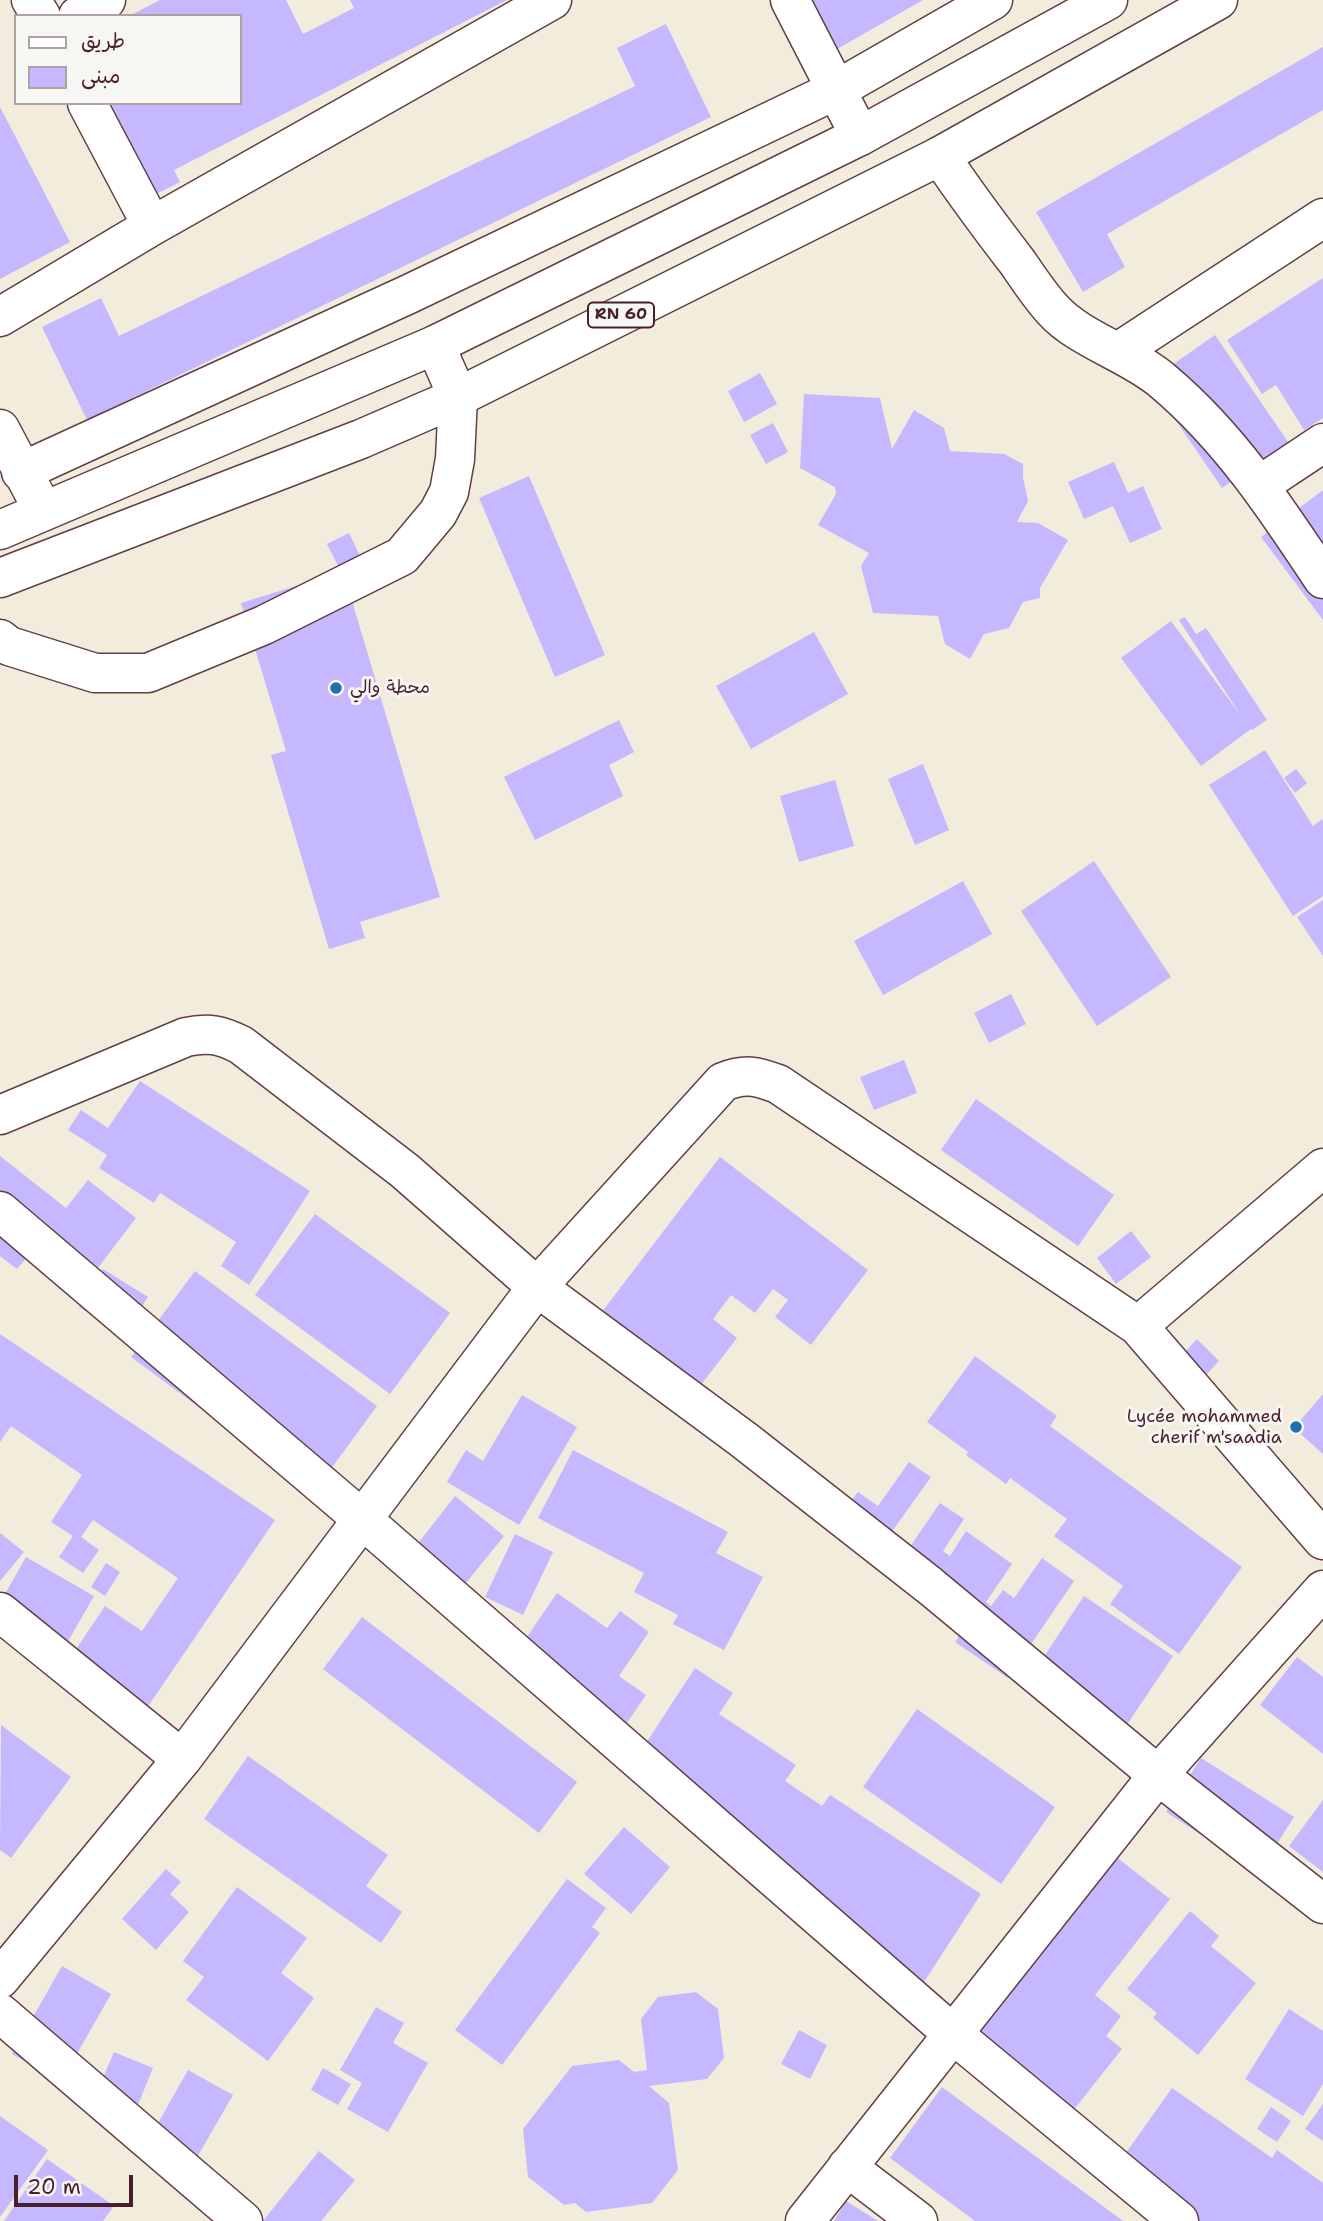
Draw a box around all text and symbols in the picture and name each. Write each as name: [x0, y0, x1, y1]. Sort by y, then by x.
legend: [14, 14, 242, 105]
text: طريق: [81, 27, 125, 55]
text: مبنى: [81, 62, 120, 90]
road number: RN 60: [588, 302, 654, 328]
place label: محطة والي: [350, 677, 430, 699]
marker: محطة والي: [328, 680, 344, 696]
place label: Lycée mohammed cherif m'saadia: [1127, 1406, 1282, 1448]
marker: Lycée mohammed cherif m'saadia: [1288, 1419, 1304, 1435]
scale bar: [18, 2162, 136, 2206]
text: 20 m: [27, 2173, 81, 2201]

